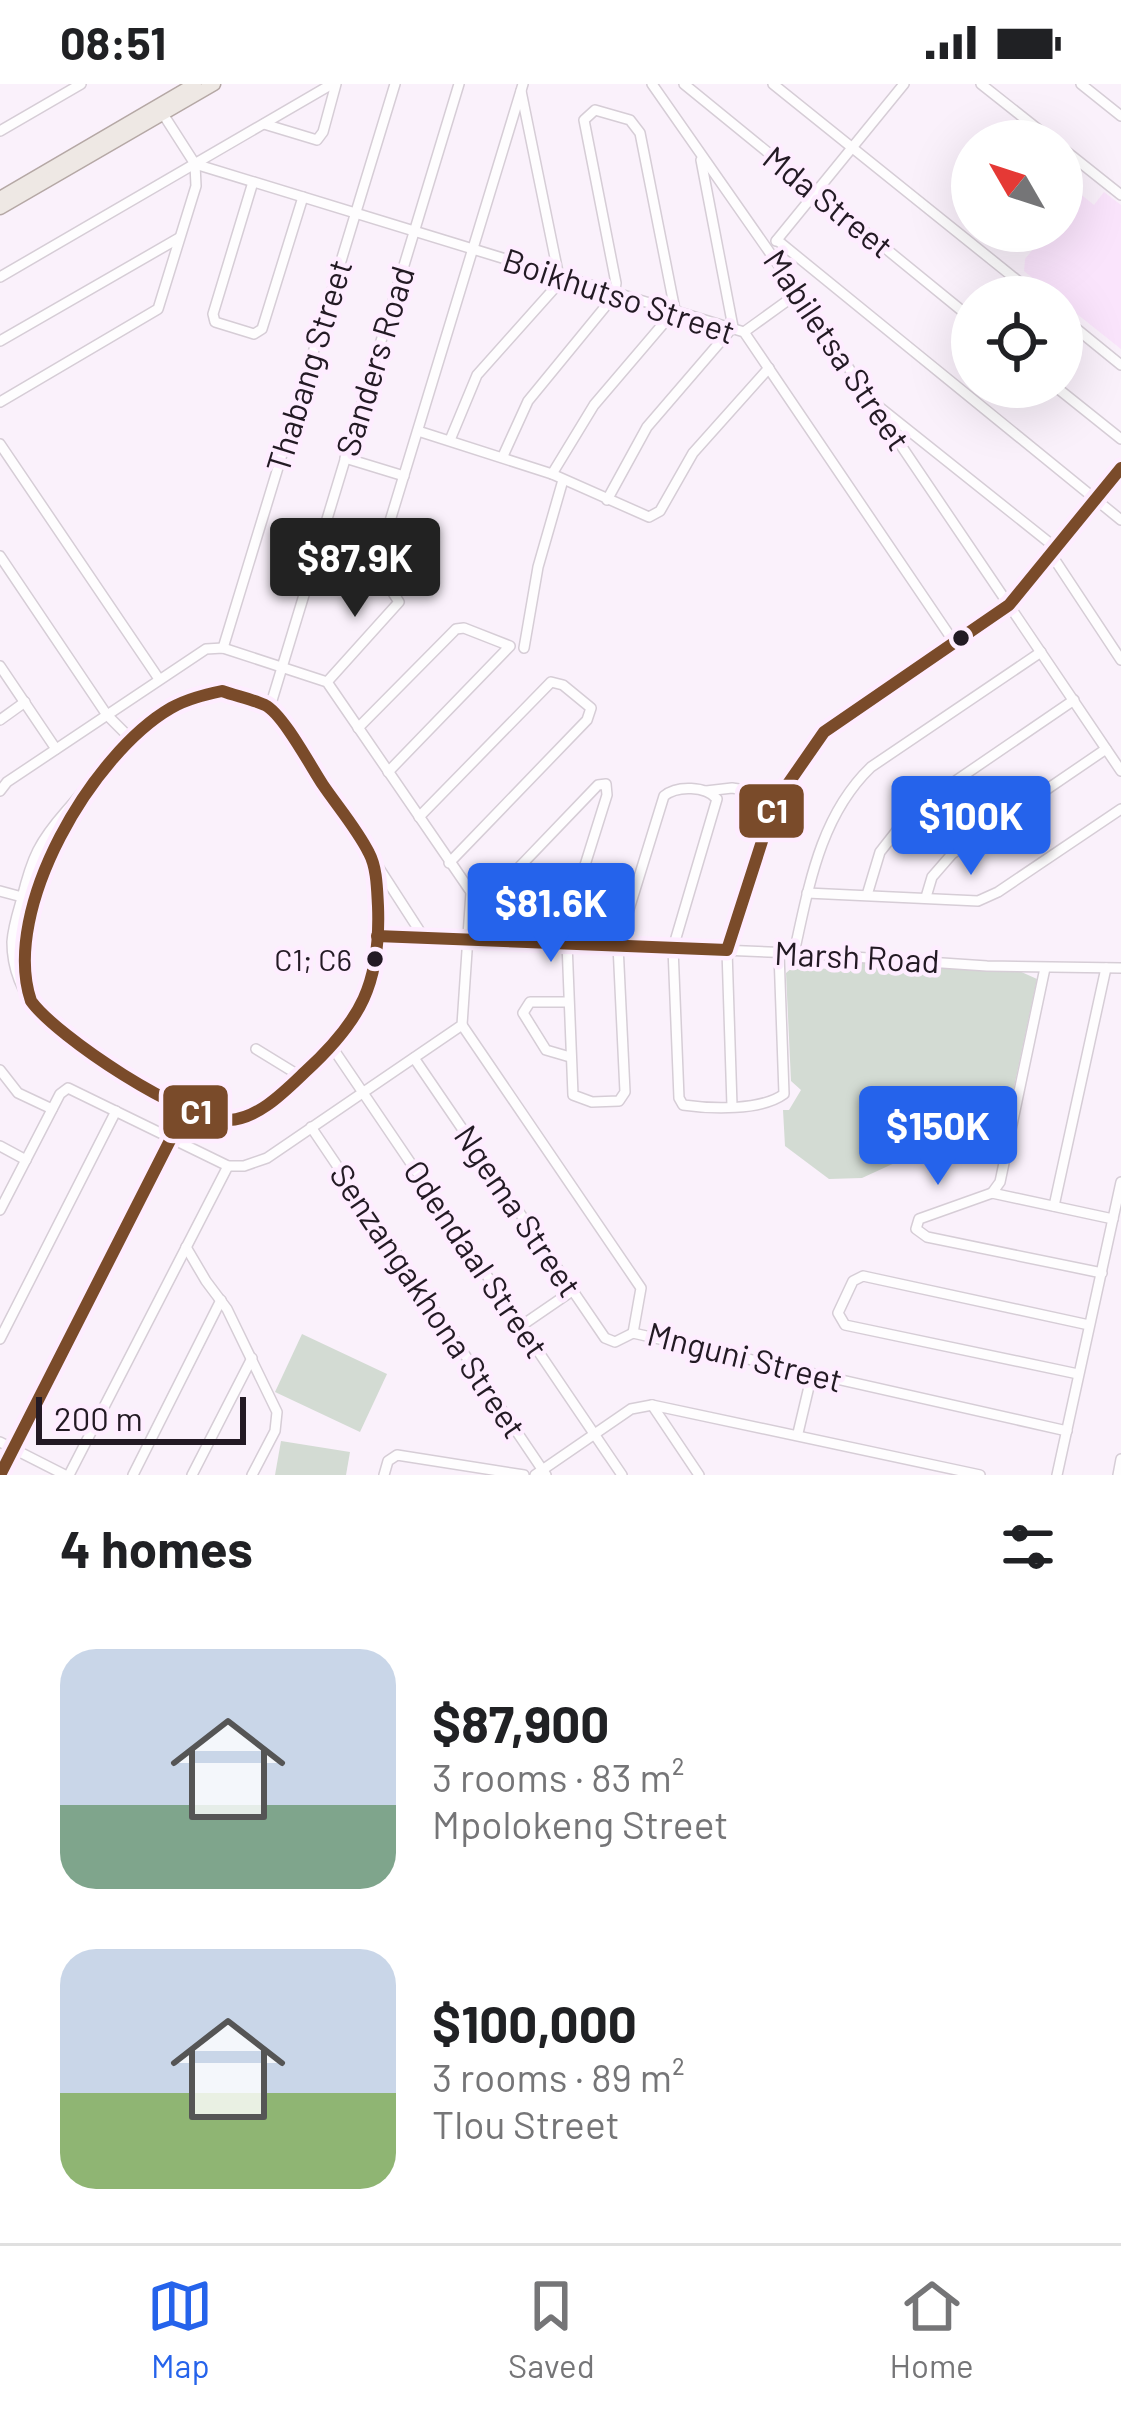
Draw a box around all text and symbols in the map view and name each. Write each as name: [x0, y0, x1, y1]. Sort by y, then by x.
text: 08:51: [60, 15, 166, 69]
north arrow: [951, 120, 1083, 252]
map controls: [951, 120, 1083, 408]
street label: Mda Street: [756, 137, 902, 266]
street label: Boikhutso Street: [498, 239, 740, 351]
street label: Mabiletsa Street: [756, 242, 920, 457]
street label: Thabang Street: [257, 254, 359, 477]
street label: Sanders Road: [326, 261, 422, 461]
button: locate: [951, 276, 1083, 408]
pin: $87.9K: [257, 518, 453, 620]
text: $87.9K: [297, 533, 413, 580]
unlabelled marker: [950, 627, 972, 649]
pin: $100K: [887, 776, 1055, 878]
line badge: C1: [737, 782, 806, 840]
text: C1: [756, 790, 788, 830]
text: $100K: [919, 791, 1024, 838]
pin: $81.6K: [453, 863, 649, 965]
text: $81.6K: [495, 878, 607, 925]
street label: Marsh Road: [773, 932, 941, 980]
place label: C1; C6: [274, 941, 352, 977]
marker: C1; C6: [364, 948, 386, 970]
line badge: C1: [161, 1083, 230, 1141]
pin: $150K: [854, 1086, 1022, 1188]
text: C1: [180, 1091, 212, 1131]
text: $150K: [886, 1101, 990, 1148]
street label: Ngema Street: [447, 1117, 591, 1304]
street label: Odendaal Street: [396, 1152, 558, 1365]
street label: Senzangakhona Street: [322, 1156, 535, 1445]
street label: Mnguni Street: [644, 1312, 847, 1400]
scale bar: [36, 1391, 246, 1444]
text: 200 m: [54, 1398, 143, 1438]
icon: filters: [995, 1514, 1061, 1580]
text: 4 homes: [60, 1517, 253, 1578]
text: $87,900: [432, 1692, 609, 1753]
icon: home: [156, 1697, 300, 1841]
text: 3 rooms · 83 m²: [432, 1753, 684, 1800]
text: Mpolokeng Street: [432, 1800, 728, 1847]
text: $100,000: [432, 1992, 637, 2053]
icon: home: [156, 1997, 300, 2141]
text: 3 rooms · 89 m²: [432, 2053, 685, 2100]
text: Tlou Street: [432, 2100, 620, 2147]
tab: Map: [147, 2273, 213, 2385]
tab: Saved: [508, 2273, 595, 2385]
tab: Home: [889, 2273, 974, 2385]

